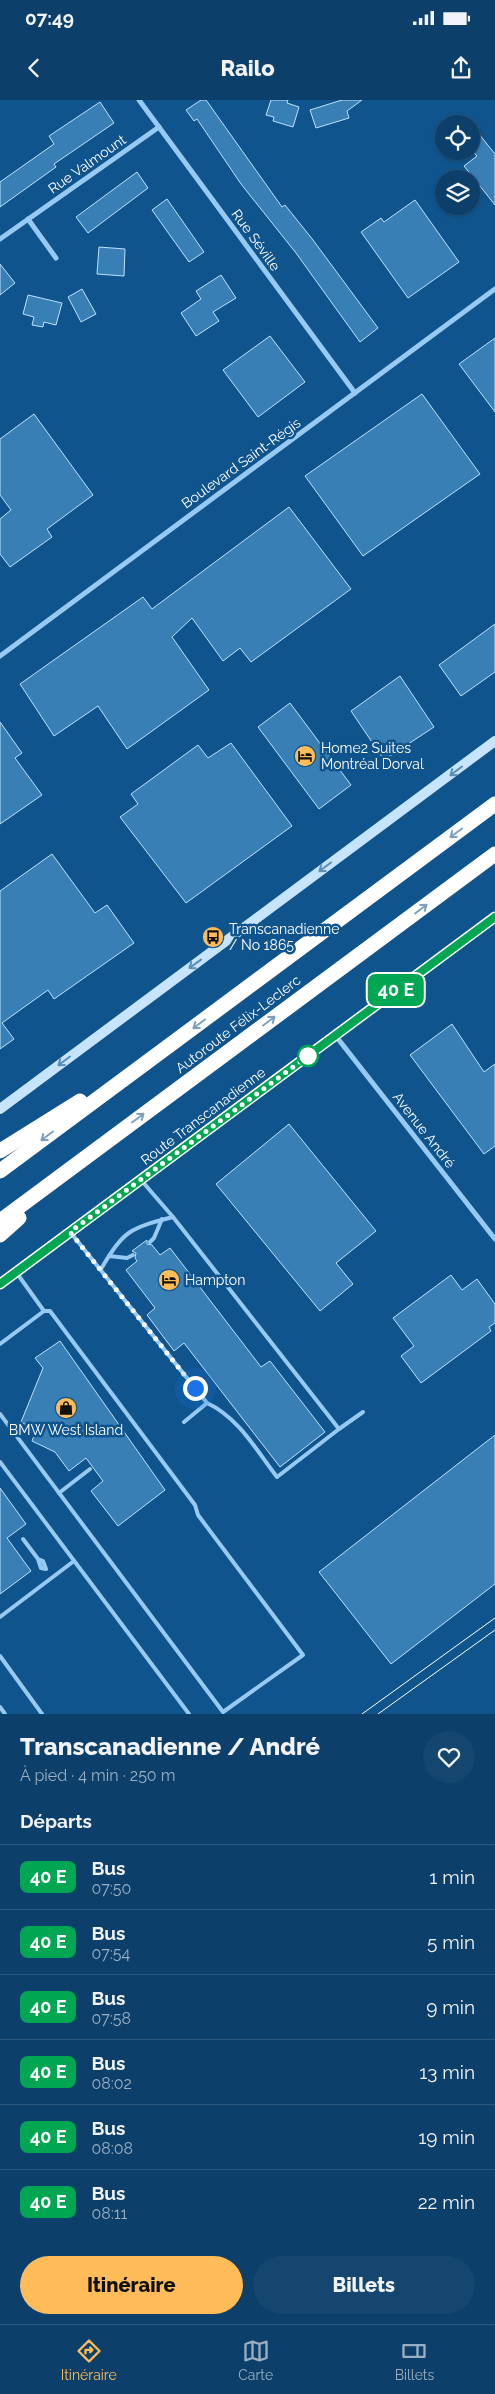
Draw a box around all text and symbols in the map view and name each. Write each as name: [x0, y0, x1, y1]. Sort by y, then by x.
text: 07:49: [25, 7, 74, 29]
icon: back: [20, 54, 48, 82]
icon: share: [447, 54, 475, 82]
text: Railo: [220, 55, 275, 81]
map controls: [435, 115, 480, 215]
button: locate: [435, 115, 480, 160]
street label: Rue Valmount: [45, 131, 129, 197]
button: layers: [435, 170, 480, 215]
street label: Rue Séville: [228, 206, 284, 274]
street label: Boulevard Saint-Régis: [178, 414, 304, 512]
place label: Home2 Suites Montréal Dorval: [321, 740, 424, 772]
hotel icon: Home2 Suites Montréal Dorval: [293, 744, 317, 768]
one-way arrow: [450, 765, 463, 776]
one-way arrow: [449, 828, 463, 838]
one-way arrow: [319, 862, 332, 873]
one-way arrow: [414, 903, 427, 914]
place label: Transcanadienne / No 1865: [229, 921, 339, 953]
bus stop icon: Transcanadienne / No 1865: [201, 925, 225, 949]
one-way arrow: [188, 959, 202, 969]
street label: Autoroute Félix-Leclerc: [172, 972, 304, 1076]
line badge: 40 E: [361, 974, 431, 1006]
text: 40 E: [378, 979, 414, 1000]
one-way arrow: [262, 1016, 275, 1027]
one-way arrow: [192, 1019, 206, 1029]
unlabelled marker: [297, 1045, 319, 1067]
one-way arrow: [57, 1056, 71, 1066]
street label: Route Transcanadienne: [138, 1064, 268, 1168]
street label: Avenue André: [390, 1089, 458, 1171]
one-way arrow: [131, 1113, 145, 1123]
one-way arrow: [41, 1131, 54, 1142]
hotel icon: Hampton: [157, 1268, 181, 1292]
place label: Hampton: [185, 1272, 245, 1288]
your location: [183, 1376, 208, 1401]
shop icon: BMW West Island: [54, 1396, 78, 1420]
place label: BMW West Island: [9, 1422, 123, 1438]
button: heart: [423, 1731, 475, 1783]
text: Transcanadienne / André: [20, 1732, 320, 1761]
text: À pied · 4 min · 250 m: [20, 1766, 175, 1785]
text: Départs: [20, 1810, 92, 1832]
text: Bus: [91, 1857, 125, 1879]
text: 40 E: [30, 1866, 66, 1887]
text: 1 min: [429, 1866, 475, 1888]
text: 07:50: [91, 1879, 131, 1898]
text: Bus: [91, 1922, 125, 1944]
text: 40 E: [30, 1931, 66, 1952]
text: 5 min: [427, 1931, 475, 1953]
text: 07:54: [91, 1944, 130, 1963]
text: Bus: [91, 1987, 125, 2009]
text: 40 E: [30, 1996, 66, 2017]
text: 9 min: [426, 1996, 475, 2018]
text: 07:58: [91, 2009, 131, 2028]
text: Bus: [91, 2052, 125, 2074]
text: 40 E: [30, 2061, 66, 2082]
text: 13 min: [419, 2061, 475, 2083]
text: 08:02: [91, 2074, 132, 2093]
text: Bus: [91, 2117, 125, 2139]
text: 40 E: [30, 2126, 66, 2147]
text: 19 min: [418, 2126, 475, 2148]
text: 08:08: [91, 2139, 133, 2158]
text: Bus: [91, 2182, 125, 2204]
text: 40 E: [30, 2191, 66, 2212]
text: 22 min: [418, 2191, 475, 2213]
text: 08:11: [91, 2204, 127, 2223]
button: Itinéraire: [20, 2256, 243, 2314]
button: Billets: [253, 2256, 475, 2314]
tab: Itinéraire: [61, 2337, 117, 2383]
tab: Carte: [238, 2337, 273, 2383]
tab: Billets: [395, 2337, 434, 2383]

